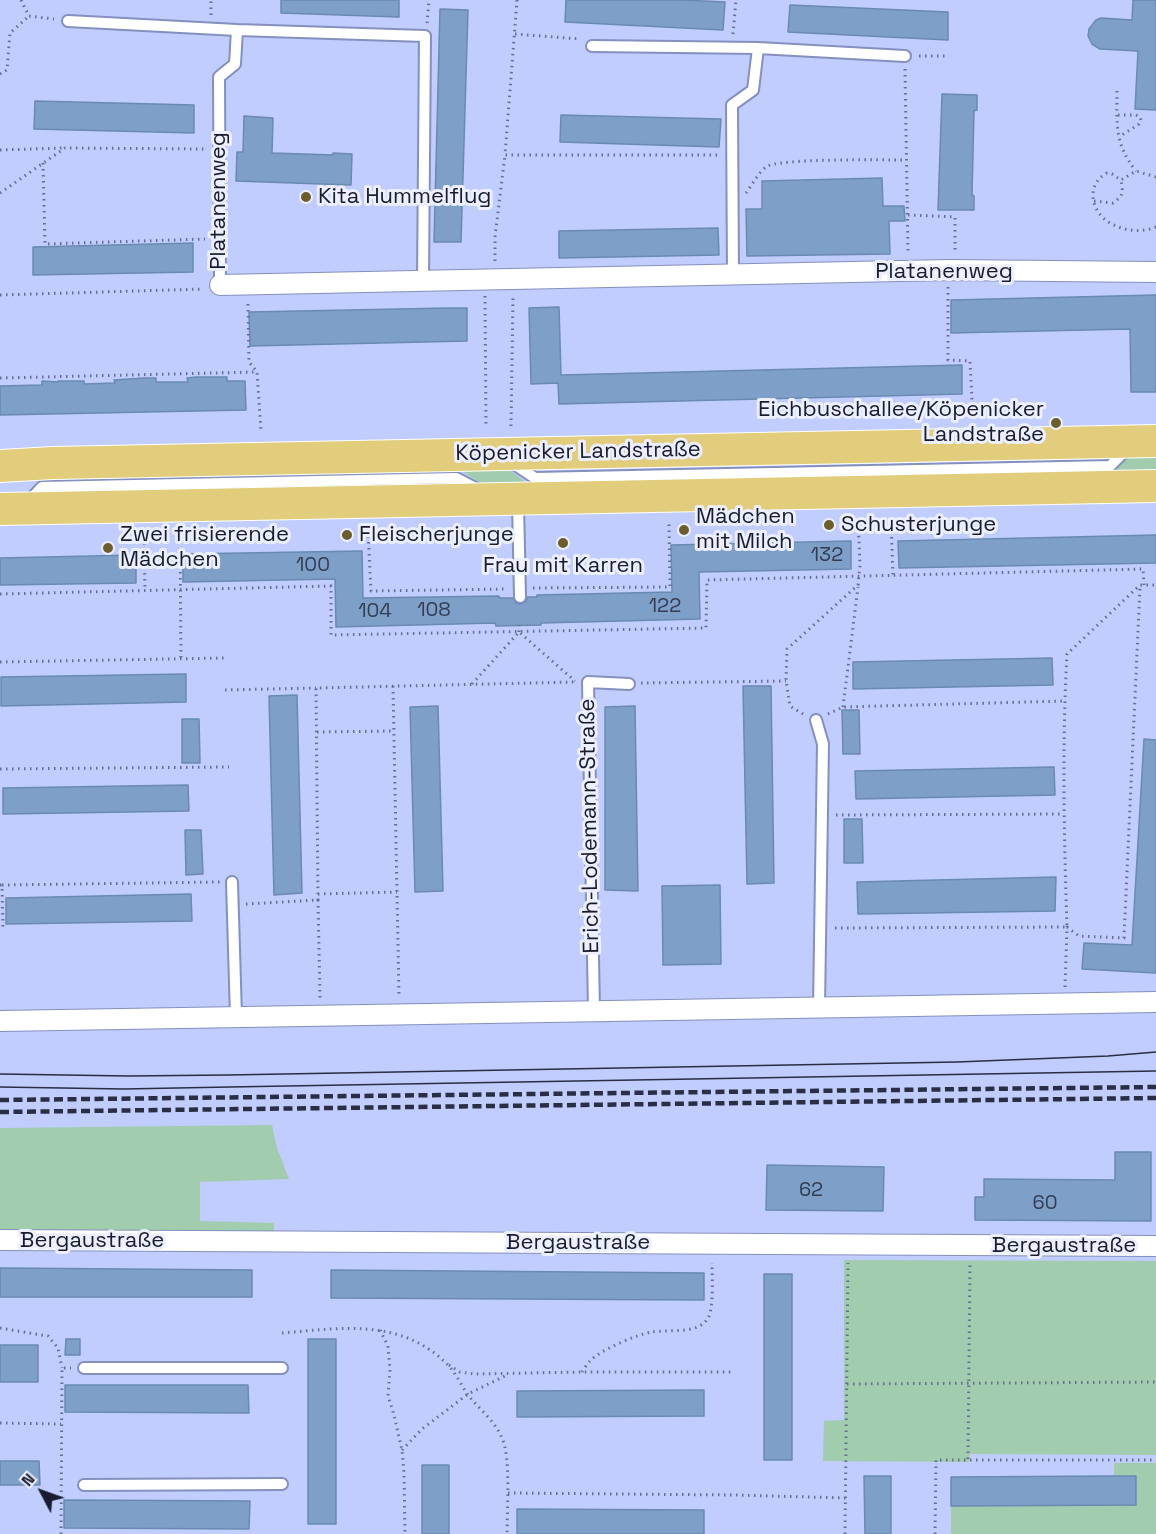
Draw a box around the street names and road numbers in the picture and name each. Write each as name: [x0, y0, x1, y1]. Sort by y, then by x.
street label: Platanenweg: [206, 132, 232, 270]
street label: Platanenweg: [875, 259, 1013, 285]
street label: Köpenicker Landstraße: [455, 437, 701, 467]
street label: Erich-Lodemann-Straße: [575, 698, 605, 954]
street label: Bergaustraße: [20, 1228, 164, 1254]
street label: Bergaustraße: [506, 1230, 650, 1256]
street label: Bergaustraße: [992, 1233, 1136, 1259]

